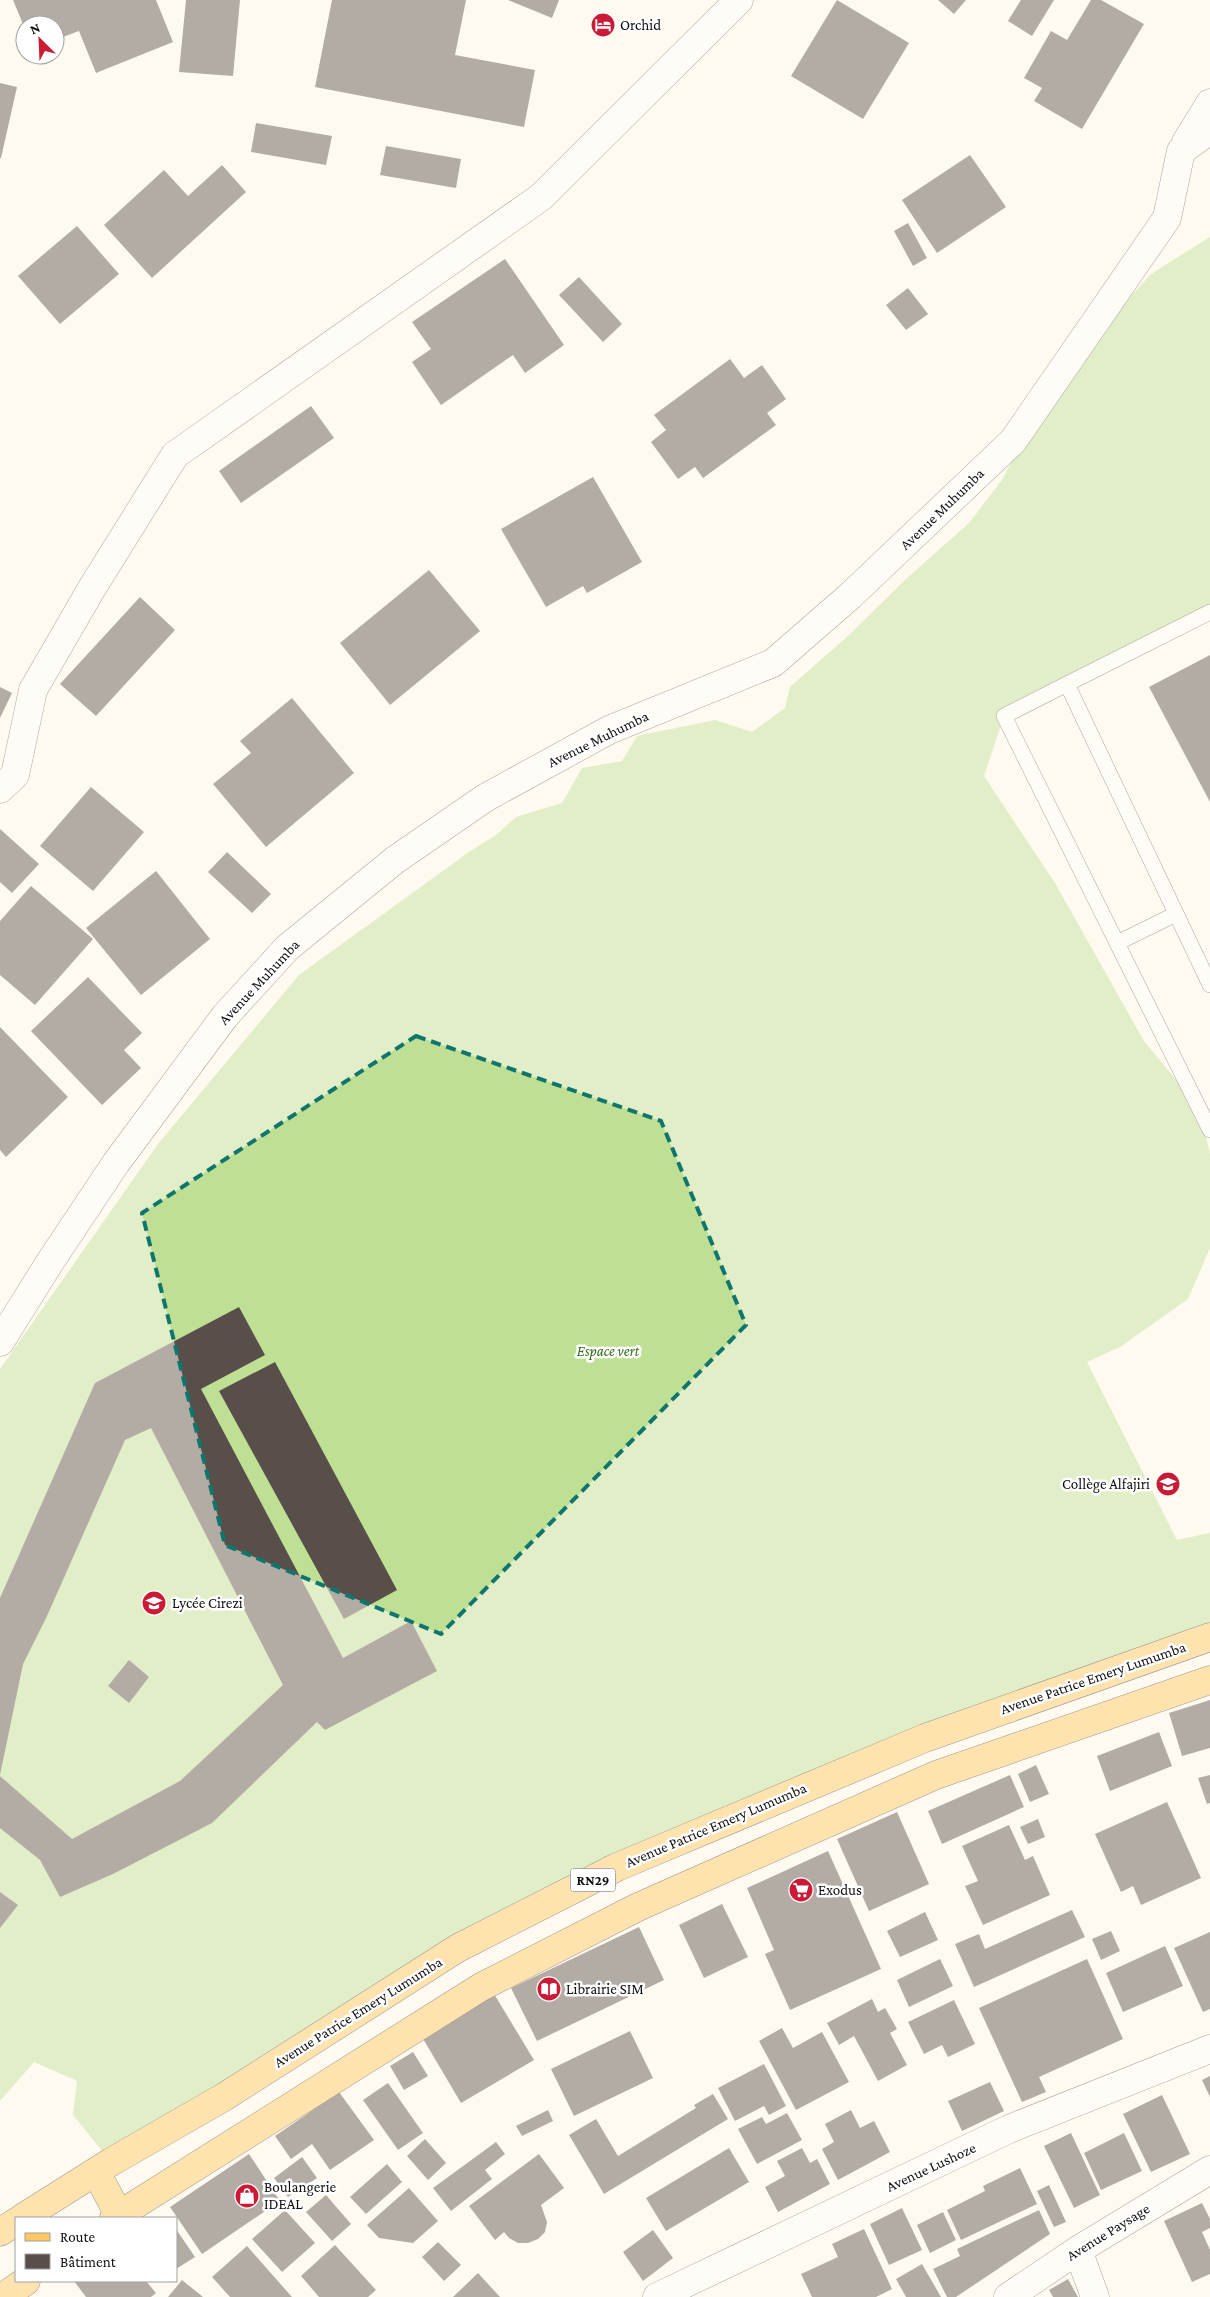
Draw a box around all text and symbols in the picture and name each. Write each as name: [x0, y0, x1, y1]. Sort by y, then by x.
hotel icon: Orchid: [590, 12, 616, 38]
north arrow: [15, 15, 65, 65]
place label: Orchid: [620, 17, 661, 33]
text: N: [27, 19, 43, 37]
street label: Avenue Muhumba: [897, 465, 987, 553]
street label: Avenue Muhumba: [545, 708, 651, 770]
street label: Avenue Muhumba: [216, 936, 302, 1028]
park label: Espace vert: [577, 1343, 640, 1360]
school or university icon: Collège Alfajiri: [1155, 1471, 1181, 1497]
place label: Collège Alfajiri: [1062, 1476, 1150, 1493]
school or university icon: Lycée Cirezi: [141, 1590, 167, 1616]
place label: Lycée Cirezi: [172, 1595, 243, 1612]
street label: Avenue Patrice Emery Lumumba: [998, 1639, 1188, 1718]
street label: Avenue Patrice Emery Lumumba: [623, 1780, 809, 1871]
road number: RN29: [570, 1868, 616, 1892]
supermarket icon: Exodus: [788, 1877, 814, 1903]
place label: Exodus: [818, 1882, 862, 1898]
street label: Avenue Patrice Emery Lumumba: [271, 1954, 445, 2071]
library icon: Librairie SIM: [536, 1976, 562, 2002]
place label: Librairie SIM: [566, 1981, 644, 1997]
street label: Avenue Lushoze: [884, 2139, 979, 2195]
place label: Boulangerie IDEAL: [264, 2179, 337, 2212]
shop icon: Boulangerie IDEAL: [234, 2183, 260, 2209]
street label: Avenue Paysage: [1064, 2200, 1153, 2265]
legend: [15, 2217, 178, 2282]
text: Route: [60, 2229, 95, 2245]
text: Bâtiment: [60, 2254, 117, 2270]

